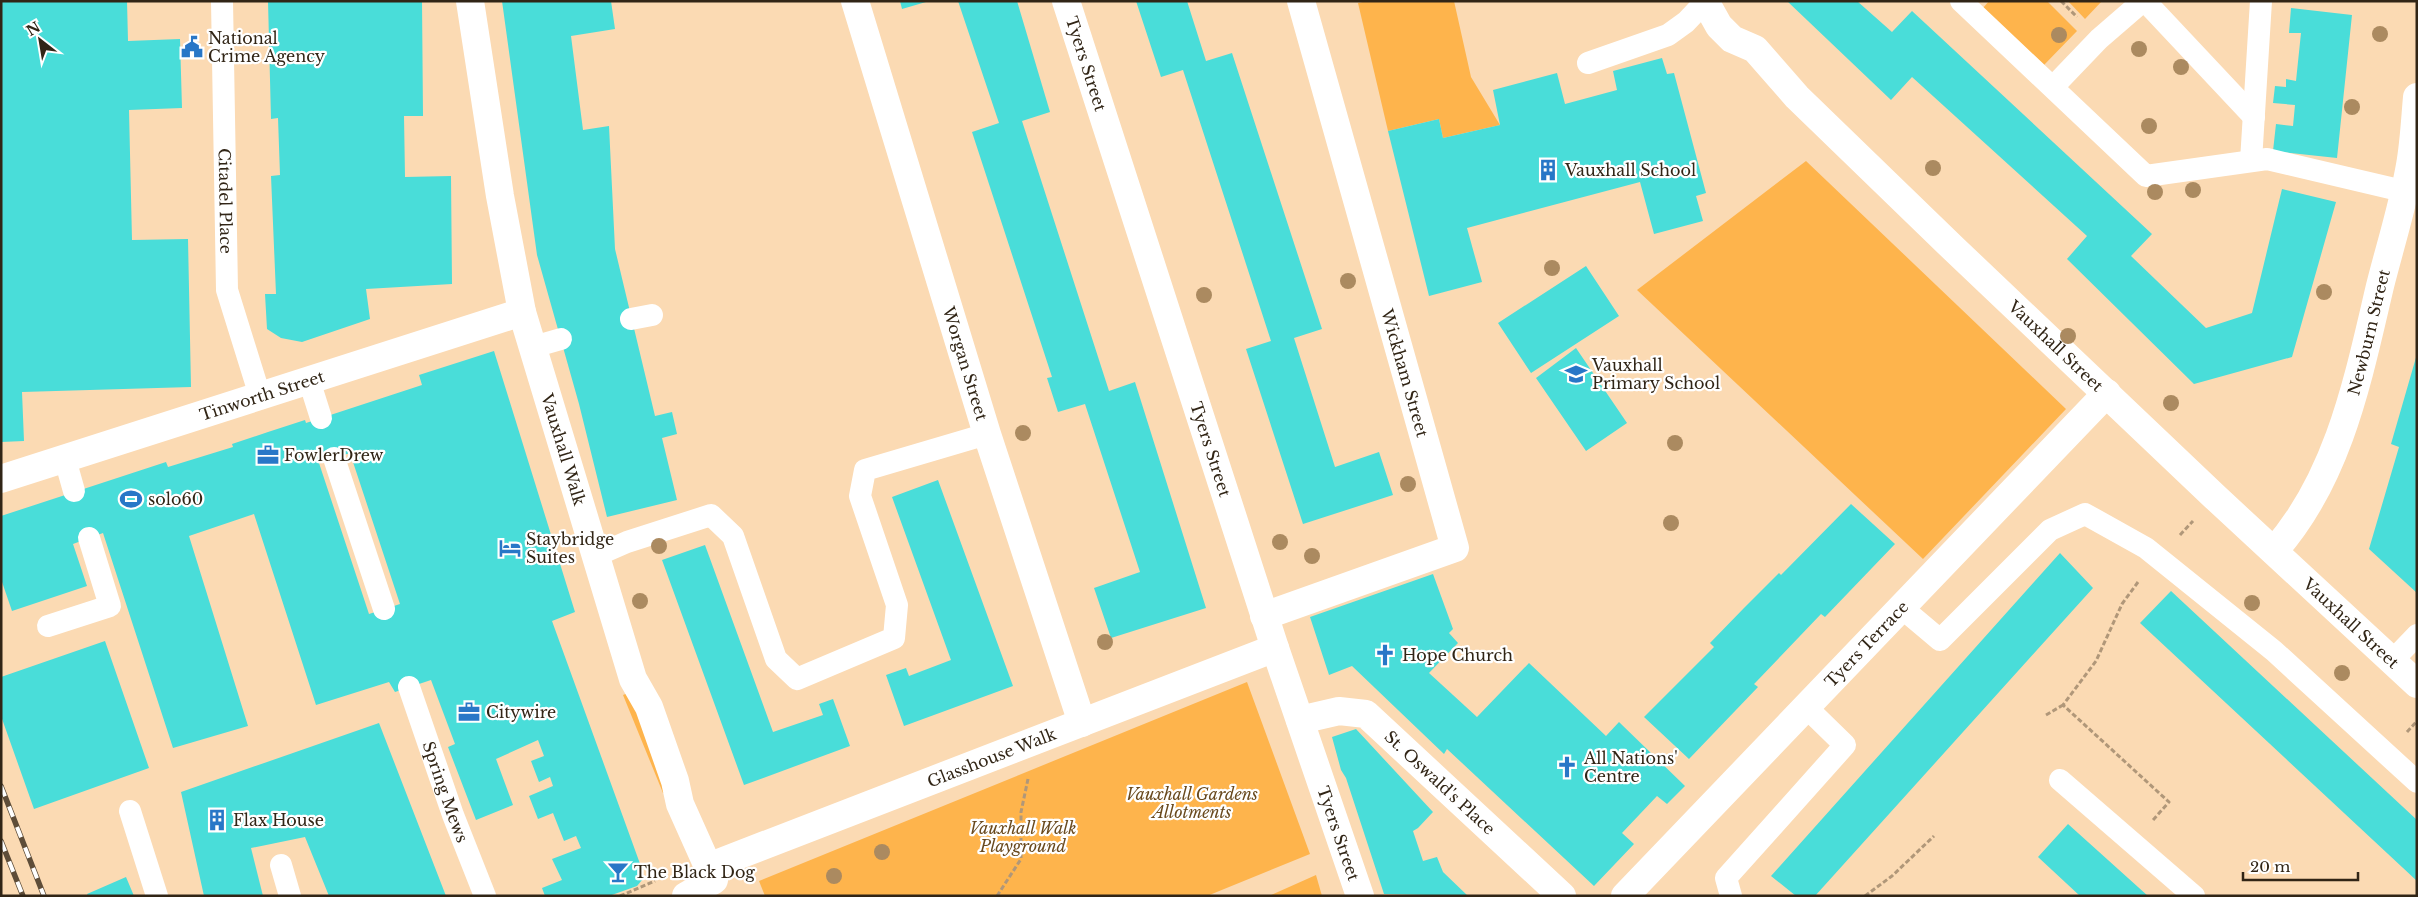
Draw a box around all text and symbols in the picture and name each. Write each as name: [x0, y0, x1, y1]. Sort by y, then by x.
street label: Tyers Street: [1062, 14, 1111, 114]
north arrow: [15, 15, 65, 65]
text: N: [23, 18, 44, 40]
place label: National Crime Agency: [208, 28, 326, 66]
public building icon: National Crime Agency: [179, 34, 205, 60]
street label: Citadel Place: [215, 148, 236, 254]
building icon: Vauxhall School: [1535, 157, 1561, 183]
place label: Vauxhall School: [1564, 160, 1696, 180]
street label: Newburn Street: [2343, 267, 2394, 398]
street label: Vauxhall Street: [2004, 295, 2108, 396]
street label: Worgan Street: [938, 303, 992, 423]
street label: Wickham Street: [1377, 306, 1433, 439]
place label: Vauxhall Primary School: [1591, 355, 1720, 393]
school or university icon: Vauxhall Primary School: [1563, 361, 1589, 387]
street label: Tinworth Street: [197, 366, 327, 425]
street label: Vauxhall Walk: [537, 390, 590, 508]
street label: Tyers Street: [1186, 399, 1235, 499]
office icon: FowlerDrew: [255, 442, 281, 468]
place label: FowlerDrew: [284, 445, 384, 465]
sports icon: solo60: [118, 486, 144, 512]
place label: solo60: [148, 489, 203, 509]
place label: Staybridge Suites: [526, 529, 614, 567]
hotel icon: Staybridge Suites: [497, 535, 523, 561]
street label: Vauxhall Street: [2298, 573, 2403, 672]
street label: Tyers Terrace: [1820, 597, 1912, 691]
church icon: Hope Church: [1372, 642, 1398, 668]
place label: Hope Church: [1402, 645, 1513, 665]
office icon: Citywire: [456, 699, 482, 725]
place label: Citywire: [486, 702, 556, 722]
street label: Glasshouse Walk: [924, 723, 1059, 791]
street label: St. Oswald's Place: [1380, 726, 1499, 839]
street label: Spring Mews: [418, 739, 473, 845]
place label: All Nations' Centre: [1583, 748, 1678, 786]
church icon: All Nations' Centre: [1554, 754, 1580, 780]
park label: Vauxhall Gardens Allotments: [1126, 784, 1258, 822]
street label: Tyers Street: [1313, 784, 1364, 883]
building icon: Flax House: [204, 807, 230, 833]
place label: Flax House: [233, 810, 324, 830]
park label: Vauxhall Walk Playground: [970, 818, 1076, 856]
scale bar: [2243, 850, 2358, 882]
text: 20 m: [2250, 857, 2290, 876]
bar icon: The Black Dog: [605, 859, 631, 885]
place label: The Black Dog: [634, 862, 755, 882]

